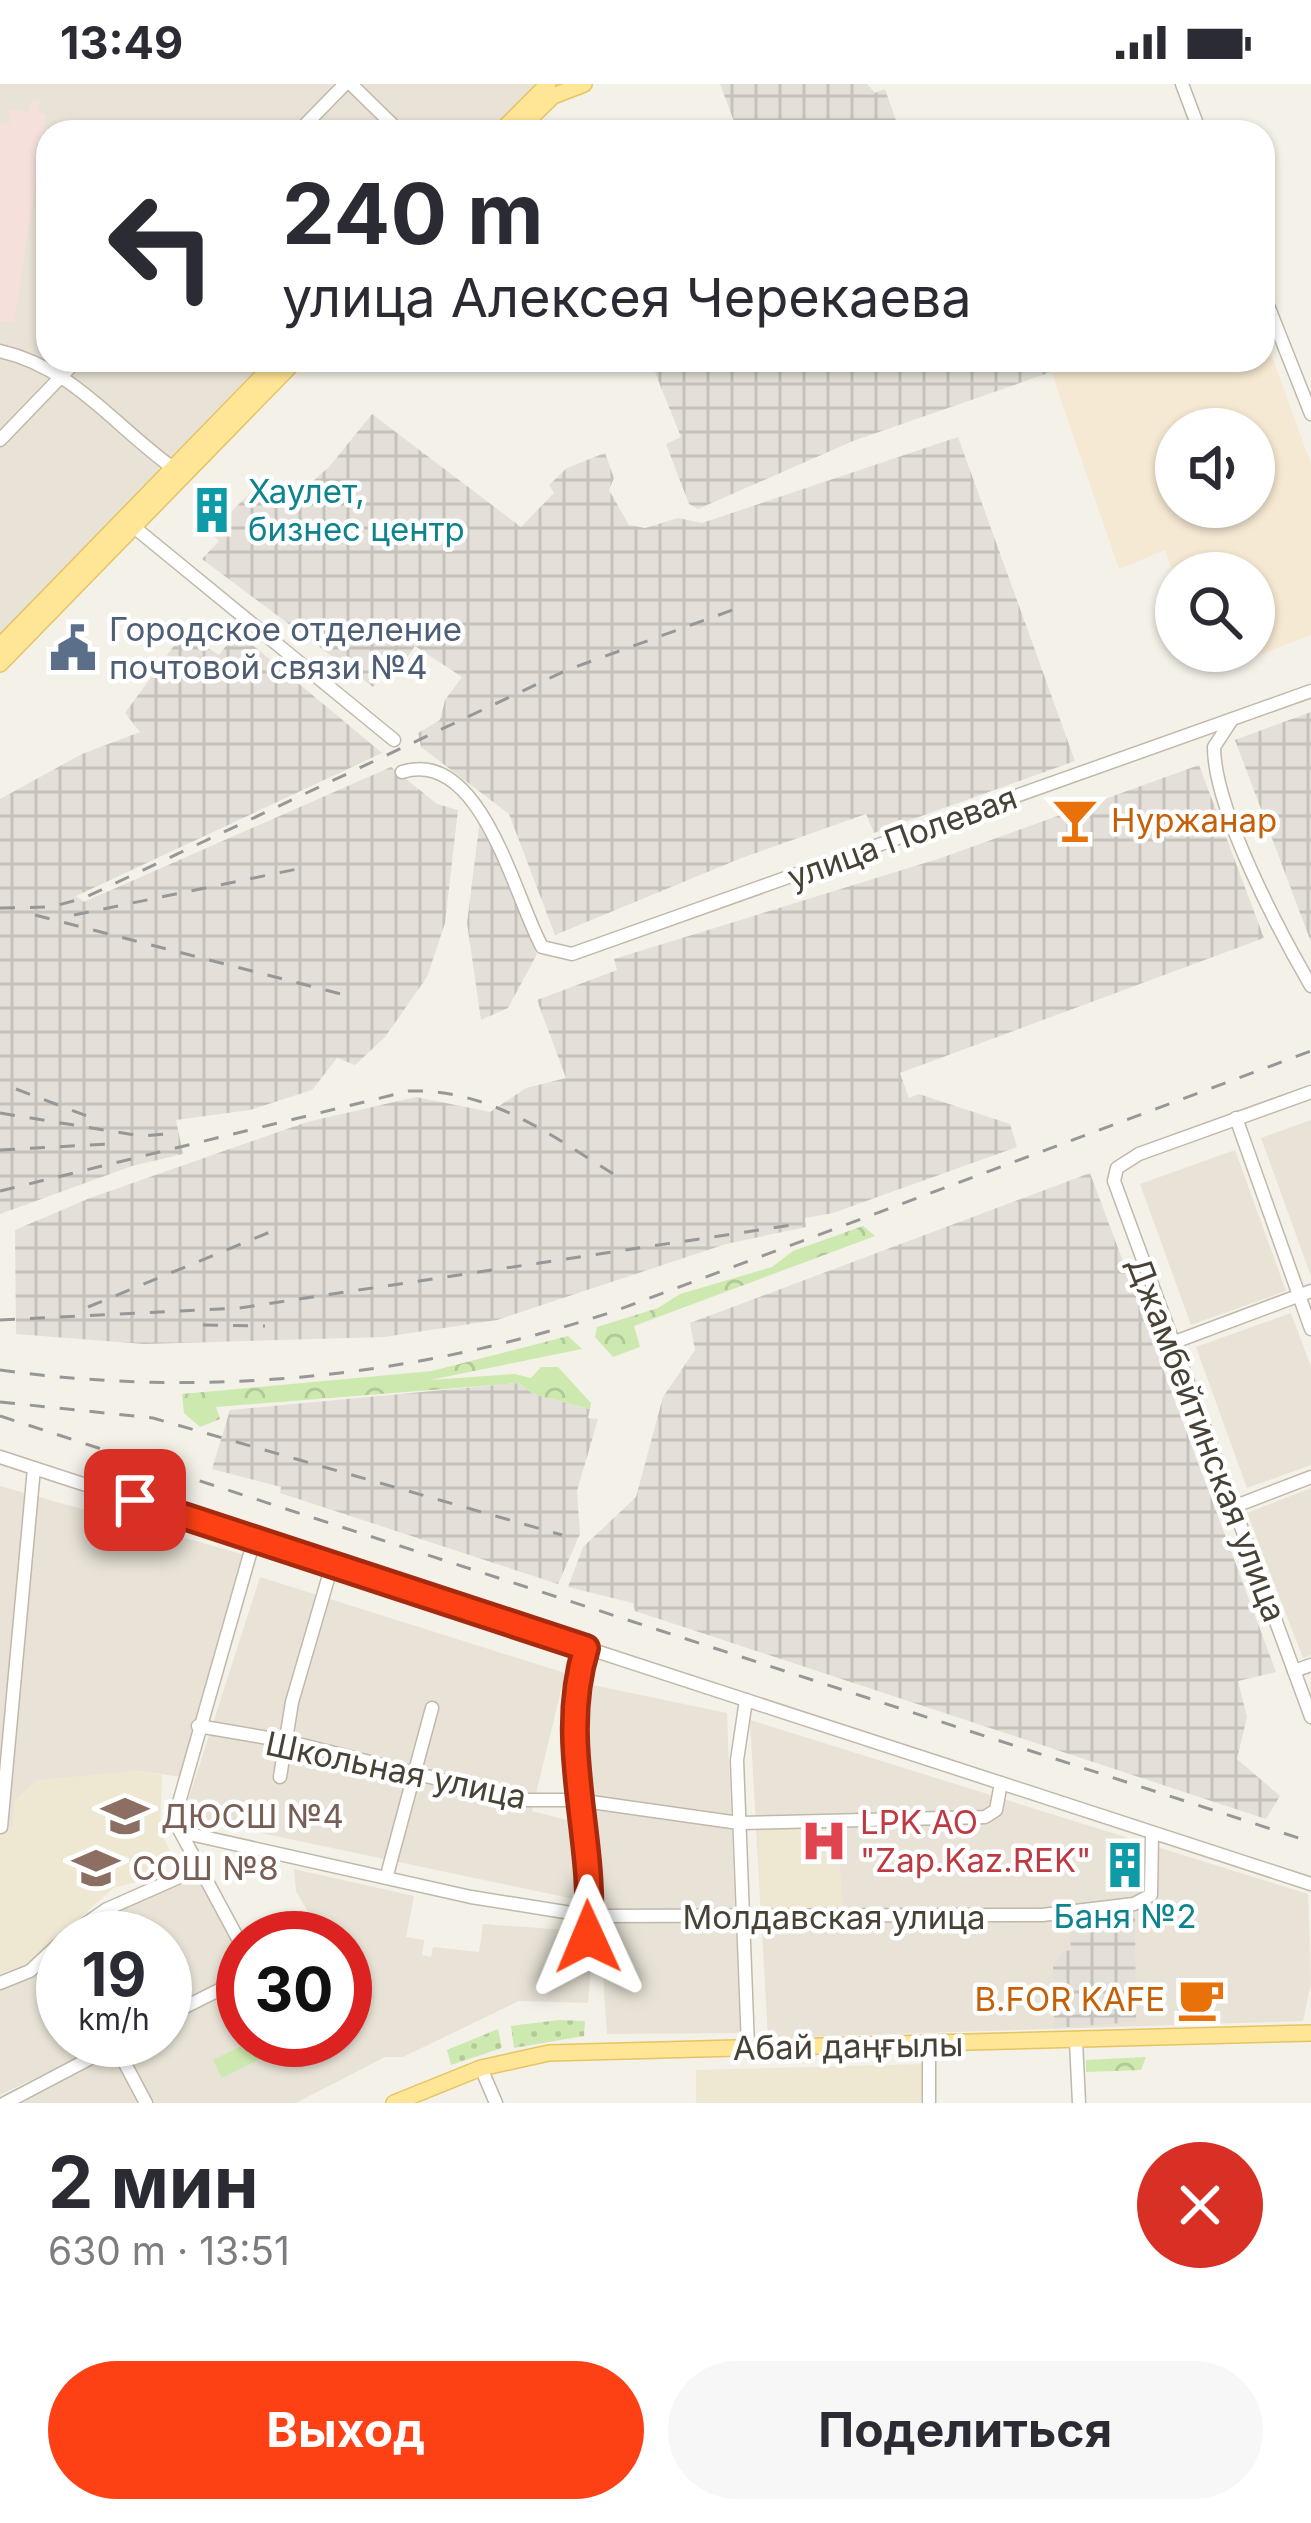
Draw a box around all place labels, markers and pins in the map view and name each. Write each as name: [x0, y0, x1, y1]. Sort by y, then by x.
place label: Хаулет, бизнес центр: [248, 471, 465, 549]
building icon: Хаулет, бизнес центр: [187, 485, 237, 535]
place label: Городское отделение почтовой связи №4: [109, 609, 462, 687]
public building icon: Городское отделение почтовой связи №4: [48, 623, 98, 673]
bar icon: Нуржанар: [1050, 795, 1100, 845]
place label: Нуржанар: [1111, 800, 1277, 840]
pin: [84, 1449, 186, 1551]
school or university icon: ДЮСШ №4: [100, 1791, 150, 1841]
place label: ДЮСШ №4: [161, 1796, 344, 1836]
place label: LPK AO "Zap.Kaz.REK": [860, 1802, 1091, 1880]
hospital icon: LPK AO "Zap.Kaz.REK": [799, 1816, 849, 1866]
building icon: Баня №2: [1100, 1840, 1150, 1890]
school or university icon: СОШ №8: [71, 1843, 121, 1893]
place label: СОШ №8: [132, 1848, 279, 1888]
place label: Баня №2: [1053, 1896, 1197, 1936]
cafe icon: B.FOR KAFE: [1176, 1974, 1226, 2024]
place label: B.FOR KAFE: [974, 1979, 1165, 2019]

